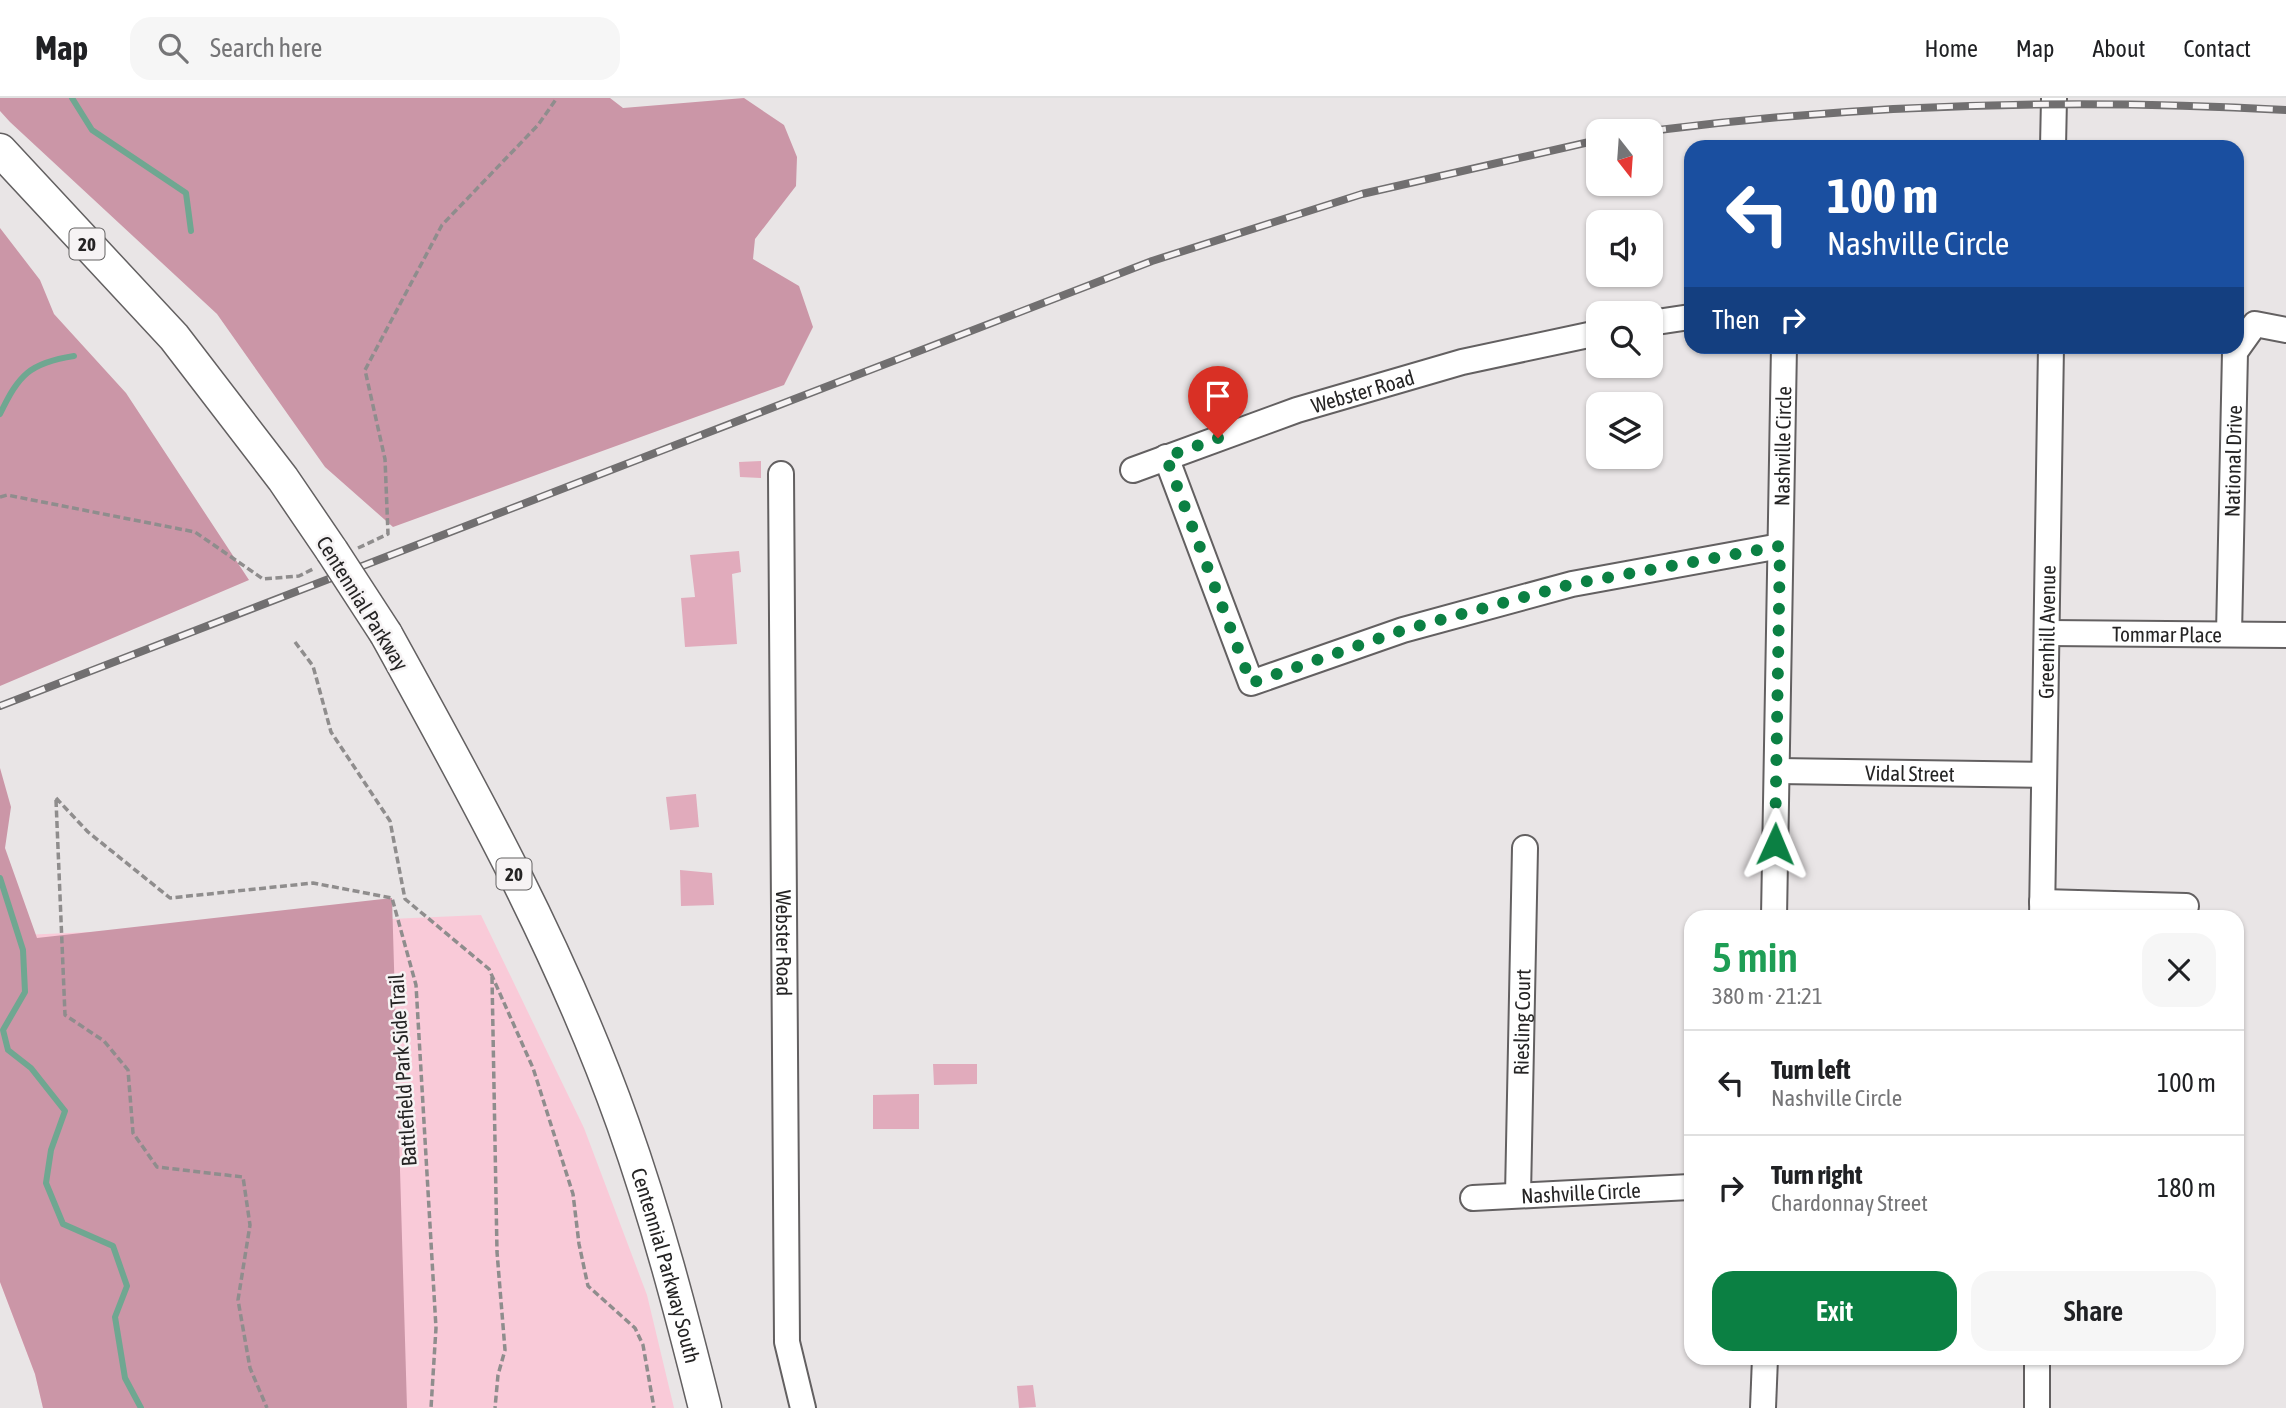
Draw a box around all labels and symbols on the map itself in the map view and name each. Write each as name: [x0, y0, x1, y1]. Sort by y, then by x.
north arrow: [1586, 119, 1662, 196]
road number: 20: [70, 228, 104, 260]
street label: Webster Road: [1308, 365, 1417, 417]
pin: [1188, 366, 1248, 438]
street label: Nashville Circle: [1769, 386, 1795, 506]
street label: National Drive: [2219, 405, 2246, 517]
street label: Centennial Parkway: [312, 531, 414, 675]
street label: Greenhill Avenue: [2033, 565, 2060, 699]
street label: Tommar Place: [2112, 622, 2222, 646]
street label: Vidal Street: [1865, 760, 1955, 786]
position arrow: [1738, 807, 1812, 881]
road number: 20: [496, 859, 532, 890]
street label: Webster Road: [772, 890, 797, 996]
street label: Riesling Court: [1508, 969, 1535, 1075]
street label: Battlefield Park Side Trail: [383, 973, 421, 1167]
street label: Centennial Parkway South: [627, 1165, 705, 1366]
street label: Nashville Circle: [1520, 1178, 1641, 1208]

